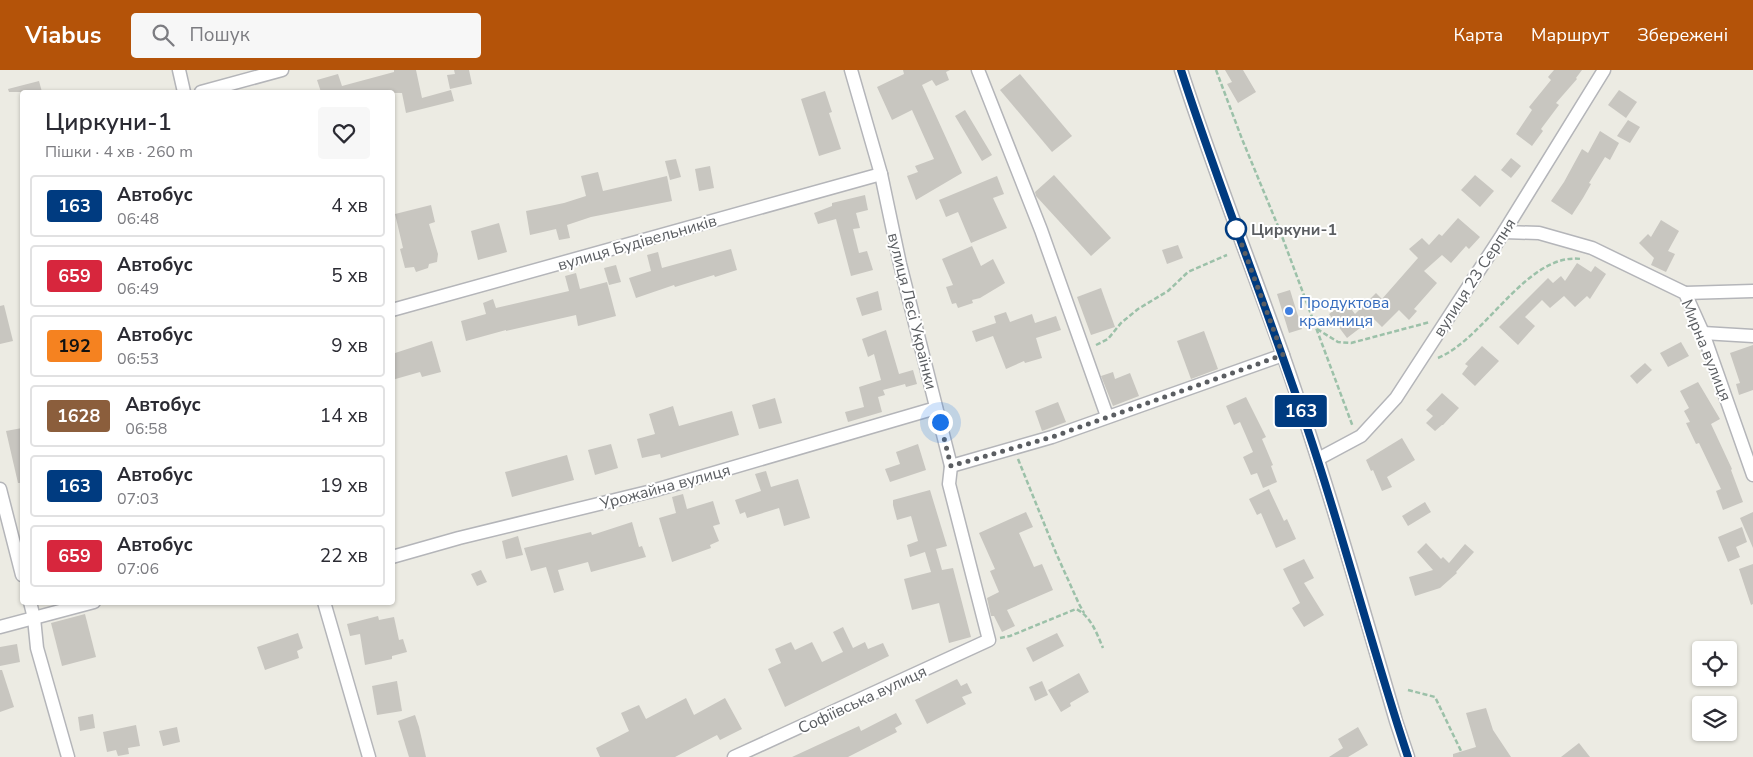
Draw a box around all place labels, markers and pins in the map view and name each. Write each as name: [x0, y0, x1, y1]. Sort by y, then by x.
marker: Циркуни-1: [1225, 218, 1247, 240]
place label: Циркуни-1: [1251, 219, 1337, 241]
place label: Продуктова крамниця: [1299, 292, 1389, 332]
marker: Продуктова крамниця: [1283, 305, 1295, 317]

